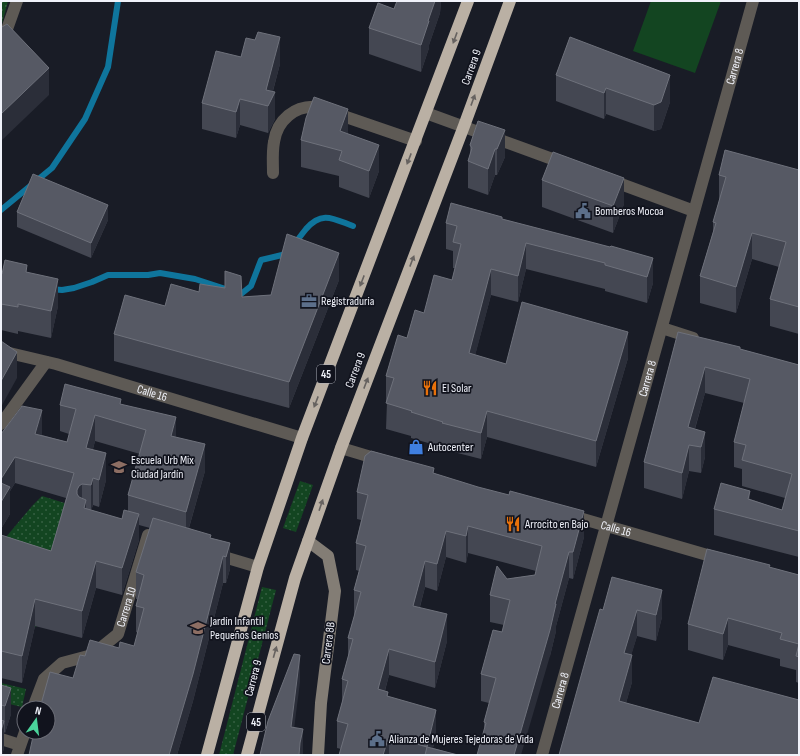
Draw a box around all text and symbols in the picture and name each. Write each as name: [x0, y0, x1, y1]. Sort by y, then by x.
one-way arrow: [451, 32, 457, 44]
street label: Carrera 9: [458, 47, 485, 87]
street label: Carrera 8: [723, 47, 747, 86]
one-way arrow: [471, 94, 477, 106]
one-way arrow: [405, 154, 411, 166]
public building icon: Bomberos Mocoa: [574, 202, 592, 220]
place label: Bomberos Mocoa: [595, 204, 664, 219]
one-way arrow: [410, 255, 416, 267]
one-way arrow: [359, 275, 365, 287]
office icon: Registraduria: [300, 292, 318, 310]
place label: Registraduria: [321, 294, 375, 309]
street label: Carrera 9: [342, 350, 369, 390]
street label: Carrera 8: [636, 359, 660, 398]
road number: 45: [317, 365, 335, 383]
one-way arrow: [363, 376, 369, 388]
restaurant icon: El Solar: [421, 379, 439, 397]
place label: El Solar: [442, 381, 472, 396]
street label: Calle 16: [135, 382, 169, 405]
one-way arrow: [312, 396, 318, 408]
shop icon: Autocenter: [407, 438, 425, 456]
place label: Autocenter: [427, 440, 474, 455]
place label: Escuela Urb Mix Ciudad Jardín: [131, 453, 194, 482]
school or university icon: Escuela Urb Mix Ciudad Jardín: [110, 458, 128, 476]
one-way arrow: [318, 498, 324, 510]
restaurant icon: Arrocito en Bajo: [504, 515, 522, 533]
place label: Arrocito en Bajo: [524, 517, 589, 532]
street label: Calle 16: [599, 518, 633, 541]
street label: Carrera 10: [114, 585, 140, 629]
place label: Jardín Infantil Pequeños Genios: [209, 614, 279, 643]
school or university icon: Jardín Infantil Pequeños Genios: [189, 619, 207, 637]
street label: Carrera 8B: [318, 621, 339, 665]
one-way arrow: [272, 645, 278, 657]
street label: Carrera 9: [241, 658, 265, 698]
street label: Carrera 8: [548, 671, 573, 710]
north arrow: [16, 700, 56, 740]
text: N: [34, 704, 43, 718]
road number: 45: [247, 713, 265, 731]
public building icon: Alianza de Mujeres Tejedoras de Vida: [368, 730, 386, 748]
place label: Alianza de Mujeres Tejedoras de Vida: [388, 732, 534, 747]

